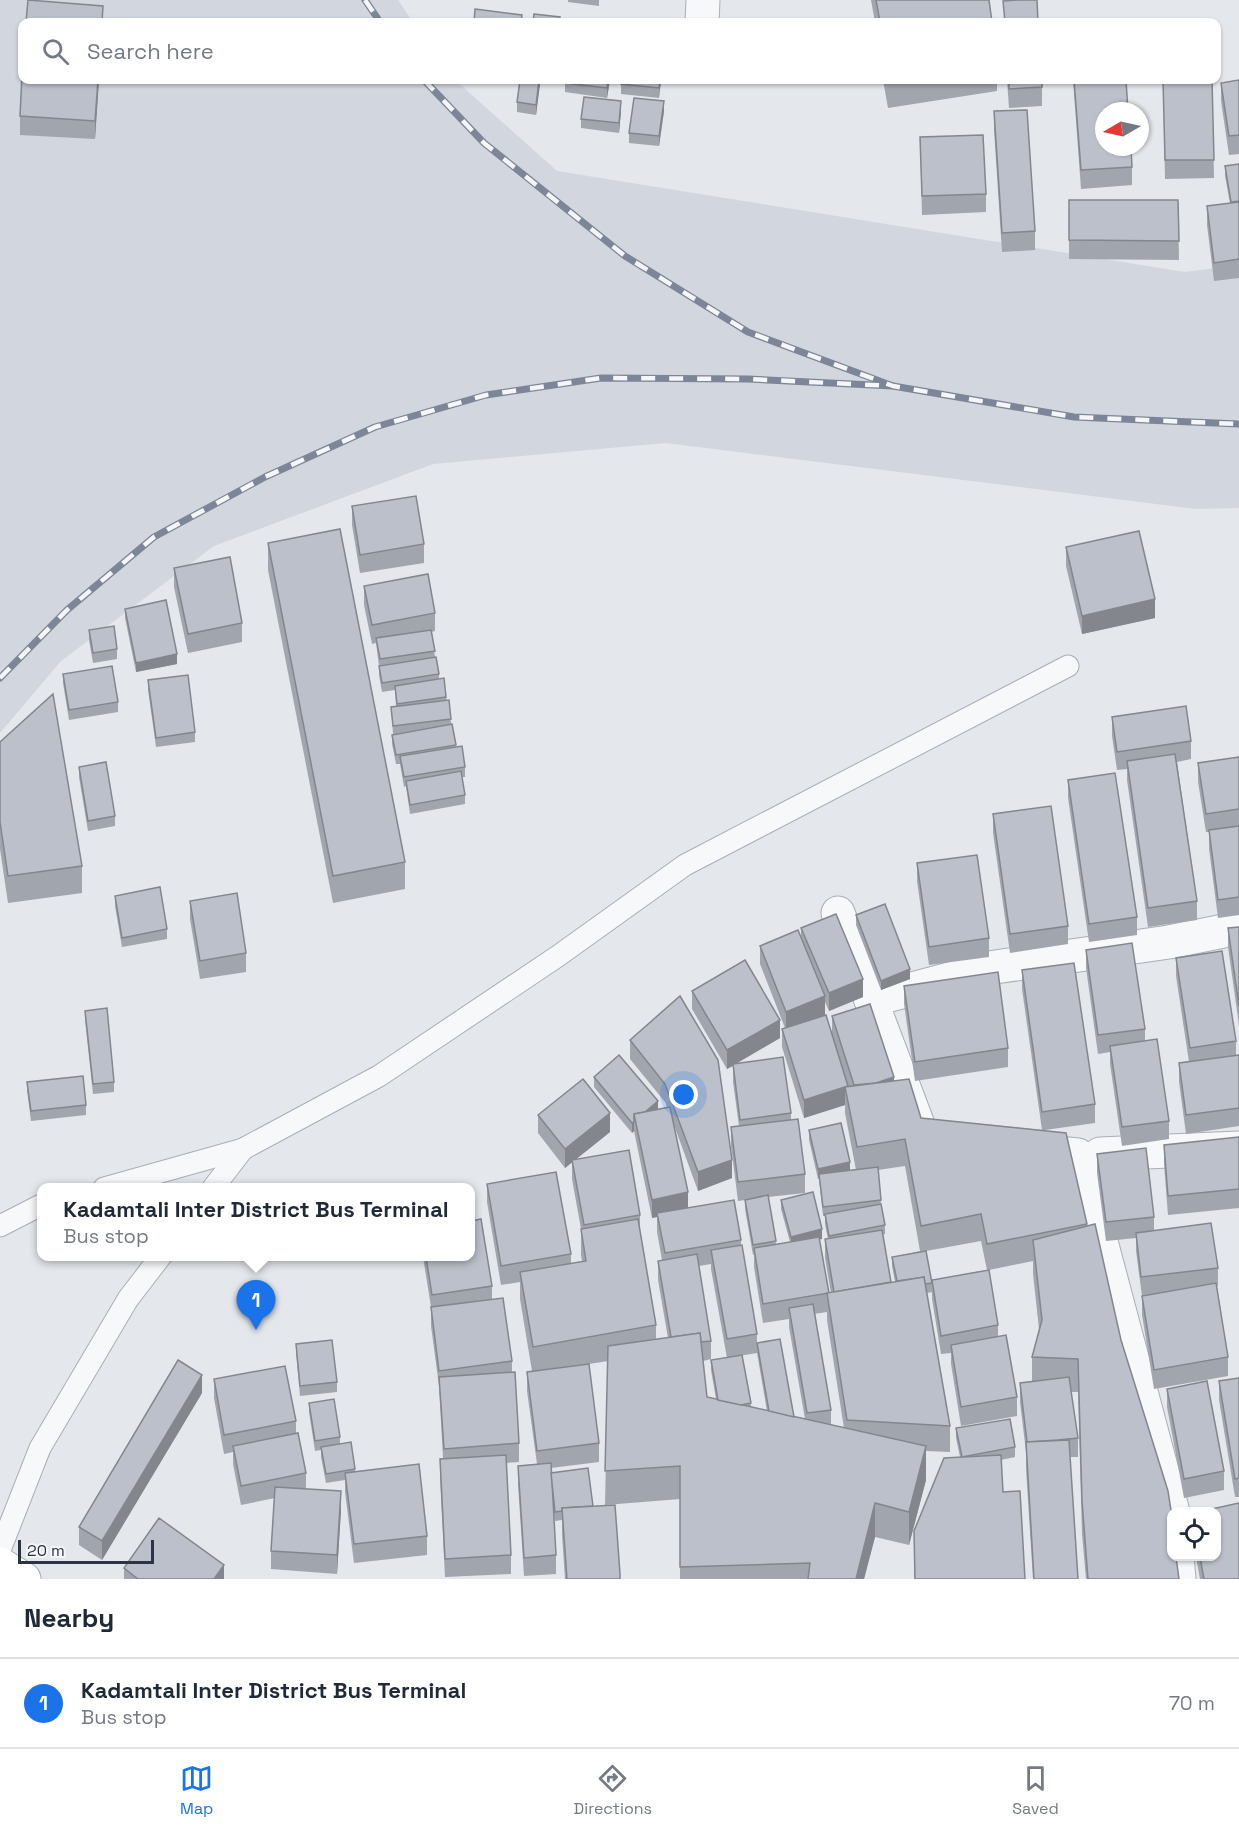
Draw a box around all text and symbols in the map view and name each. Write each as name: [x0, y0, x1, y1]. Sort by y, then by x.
search box: [18, 18, 1221, 84]
icon: search: [39, 35, 72, 68]
text: Search here: [87, 37, 214, 65]
north arrow: [1095, 102, 1149, 156]
your location: [669, 1080, 698, 1109]
popup: [37, 1183, 475, 1261]
text: Kadamtali Inter District Bus Terminal: [63, 1195, 449, 1223]
text: Bus stop: [63, 1223, 149, 1249]
pin: 1: [236, 1280, 276, 1330]
map controls: [1167, 1507, 1221, 1561]
button: locate: [1167, 1507, 1221, 1561]
scale bar: [18, 1537, 154, 1564]
text: 20 m: [27, 1540, 65, 1561]
text: Nearby: [24, 1601, 114, 1635]
text: Kadamtali Inter District Bus Terminal: [81, 1676, 466, 1704]
text: 1: [39, 1690, 48, 1716]
text: 70 m: [1169, 1690, 1215, 1716]
text: Bus stop: [81, 1704, 167, 1730]
tab: Map: [180, 1762, 213, 1819]
tab: Directions: [574, 1762, 652, 1819]
tab: Saved: [1012, 1762, 1059, 1819]

